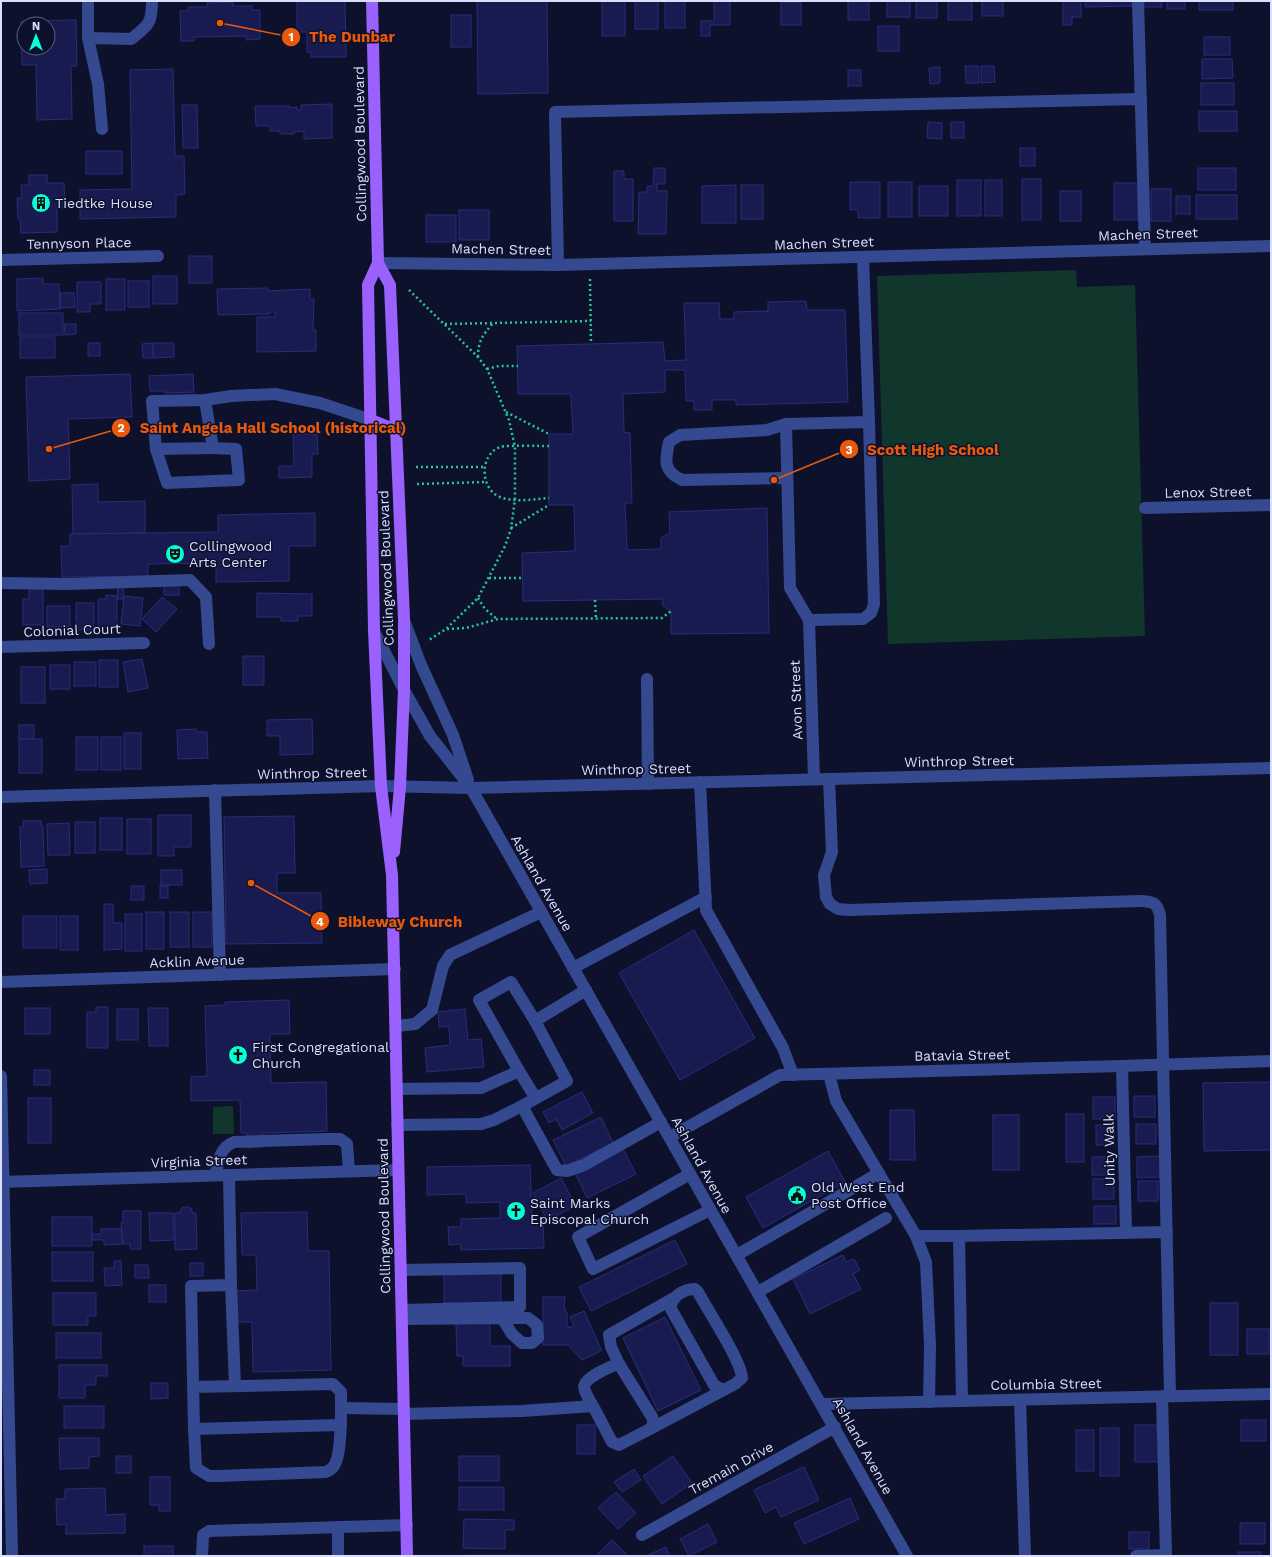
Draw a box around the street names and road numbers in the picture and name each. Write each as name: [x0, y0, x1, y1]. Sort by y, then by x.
street label: Collingwood Boulevard: [351, 66, 369, 222]
street label: Machen Street: [1098, 224, 1198, 244]
street label: Machen Street: [774, 233, 874, 253]
street label: Tennyson Place: [26, 234, 132, 252]
street label: Machen Street: [451, 240, 551, 258]
street label: Lenox Street: [1164, 483, 1252, 501]
street label: Collingwood Boulevard: [375, 490, 397, 646]
street label: Colonial Court: [23, 620, 121, 640]
street label: Avon Street: [787, 660, 805, 740]
street label: Winthrop Street: [904, 752, 1014, 770]
street label: Winthrop Street: [581, 760, 691, 778]
street label: Winthrop Street: [257, 764, 367, 782]
street label: Ashland Avenue: [508, 832, 576, 934]
street label: Acklin Avenue: [149, 951, 245, 971]
street label: Batavia Street: [914, 1046, 1010, 1064]
street label: Ashland Avenue: [669, 1114, 735, 1216]
street label: Unity Walk: [1100, 1114, 1118, 1186]
street label: Collingwood Boulevard: [375, 1138, 393, 1294]
street label: Virginia Street: [151, 1151, 247, 1171]
street label: Columbia Street: [990, 1375, 1102, 1393]
street label: Ashland Avenue: [830, 1395, 896, 1497]
street label: Tremain Drive: [686, 1438, 776, 1498]

